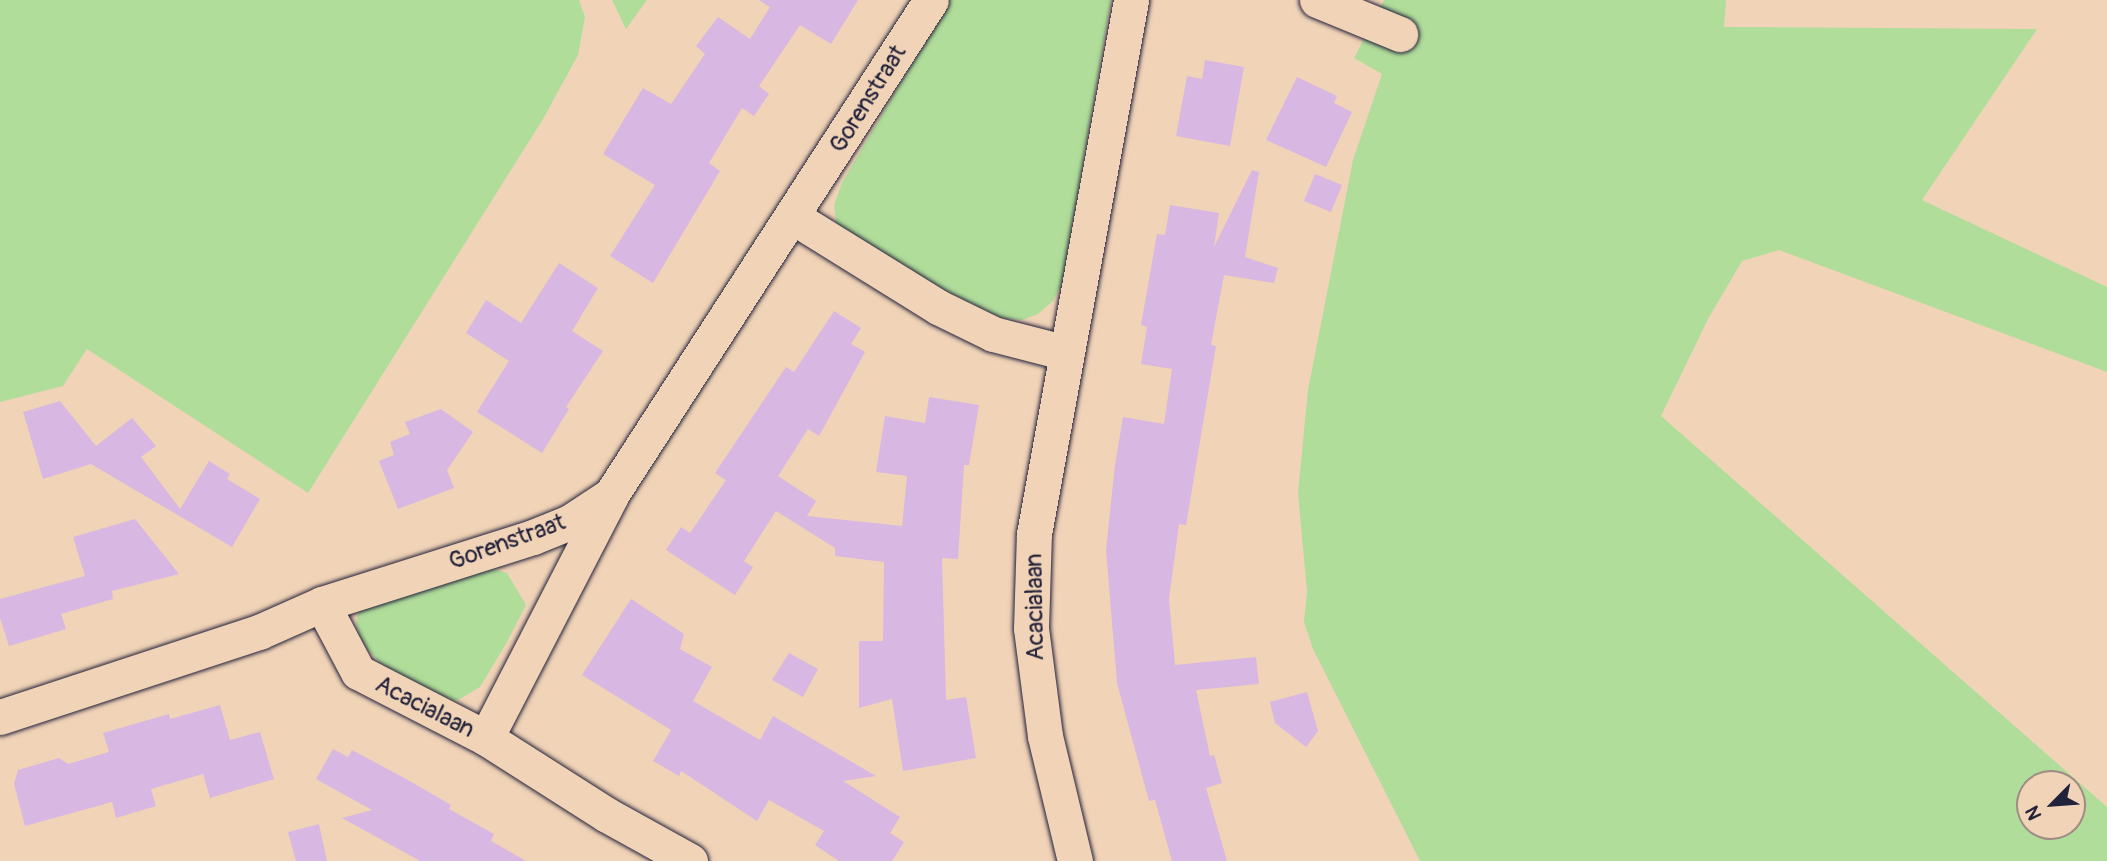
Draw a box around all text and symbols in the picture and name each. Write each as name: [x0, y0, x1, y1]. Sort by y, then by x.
street label: Gorenstraat: [824, 40, 912, 158]
street label: Gorenstraat: [445, 508, 569, 576]
street label: Acacialaan: [1020, 553, 1050, 661]
street label: Acacialaan: [371, 670, 479, 744]
north arrow: [2016, 770, 2086, 840]
text: N: [2020, 802, 2047, 824]

